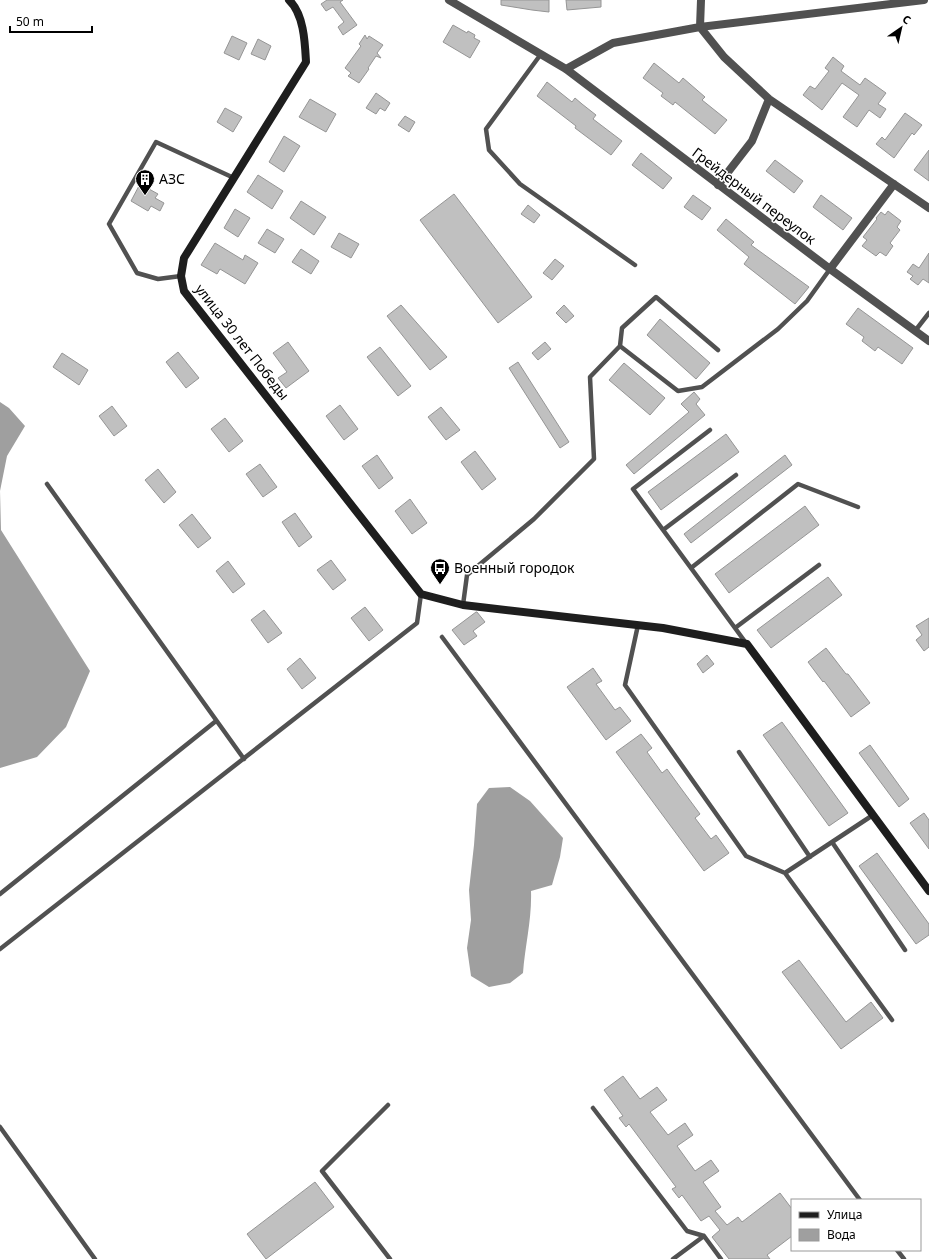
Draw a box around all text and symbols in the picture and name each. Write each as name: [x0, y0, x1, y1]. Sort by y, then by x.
scale bar: [10, 8, 92, 34]
north arrow: [881, 8, 921, 48]
text: С: [900, 11, 914, 28]
text: 50 m: [16, 13, 44, 30]
street label: Грейдерный переулок: [689, 143, 820, 249]
building icon: АЗС: [134, 168, 156, 196]
place label: АЗС: [159, 169, 185, 188]
street label: улица 30 лет Победы: [191, 280, 294, 404]
bus stop icon: Военный городок: [429, 557, 451, 585]
place label: Военный городок: [454, 558, 575, 577]
legend: [791, 1199, 921, 1251]
text: Улица: [827, 1206, 862, 1223]
text: Вода: [827, 1226, 856, 1243]

